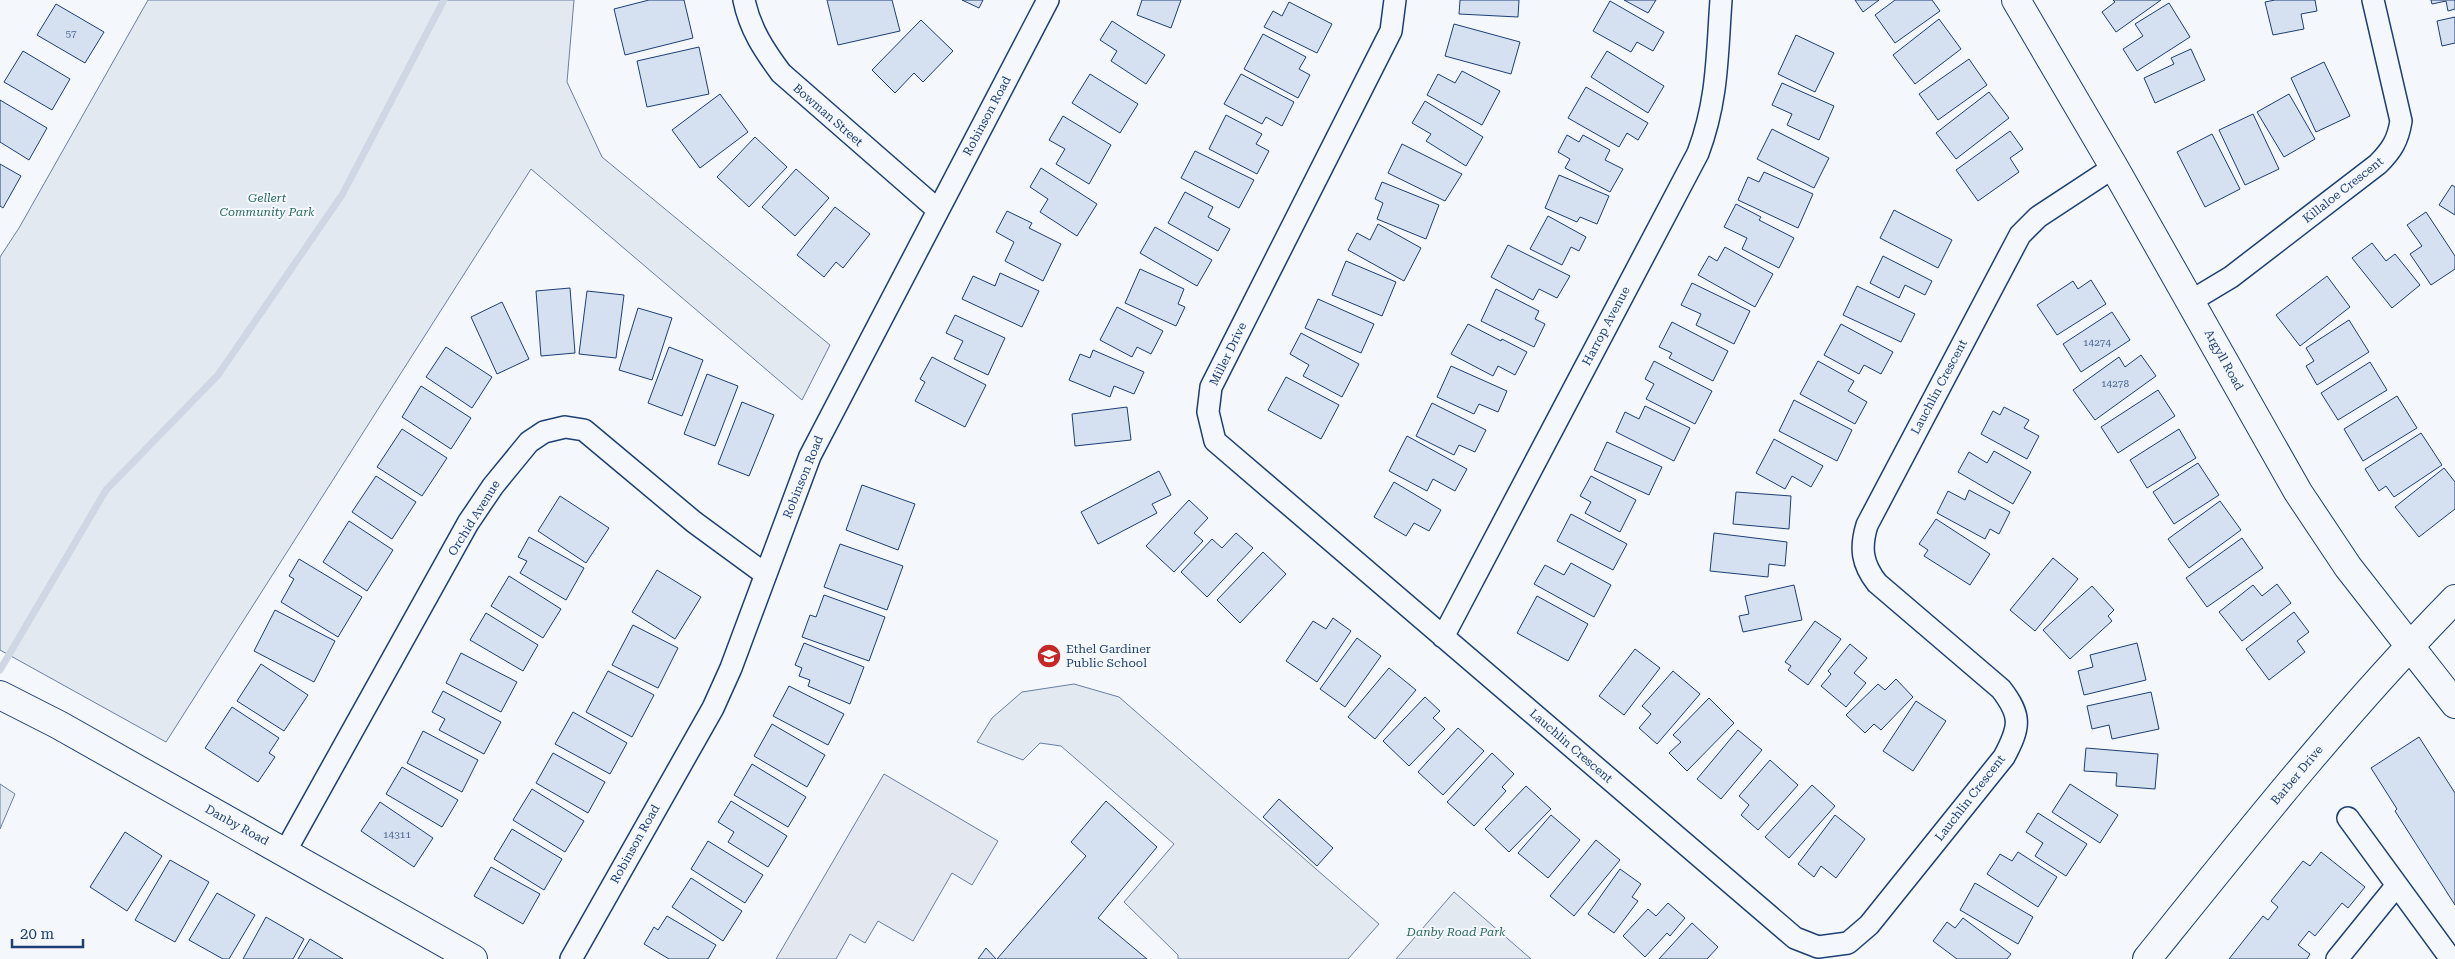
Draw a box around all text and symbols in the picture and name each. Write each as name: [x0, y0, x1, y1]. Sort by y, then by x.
house number: 57: [65, 28, 77, 39]
street label: Robinson Road: [960, 74, 1014, 158]
street label: Bowman Street: [790, 81, 866, 149]
street label: Killaloe Crescent: [2300, 154, 2386, 226]
park label: Gellert Community Park: [220, 191, 315, 219]
street label: Harrop Avenue: [1579, 284, 1633, 368]
street label: Miller Drive: [1207, 320, 1249, 388]
street label: Argyll Road: [2202, 327, 2247, 393]
street label: Lauchlin Crescent: [1908, 337, 1970, 437]
house number: 14274: [2083, 337, 2111, 348]
house number: 14278: [2101, 378, 2129, 389]
street label: Robinson Road: [780, 433, 826, 520]
street label: Orchid Avenue: [445, 477, 503, 558]
place label: Ethel Gardiner Public School: [1066, 642, 1151, 670]
school or university icon: Ethel Gardiner Public School: [1036, 643, 1062, 669]
street label: Lauchlin Crescent: [1527, 706, 1616, 786]
street label: Barber Drive: [2268, 742, 2326, 807]
street label: Lauchlin Crescent: [1932, 752, 2008, 844]
street label: Danby Road: [203, 802, 271, 848]
street label: Robinson Road: [608, 802, 663, 886]
house number: 14311: [383, 829, 411, 840]
scale bar: [12, 916, 84, 948]
text: 20 m: [20, 925, 55, 943]
park label: Danby Road Park: [1406, 925, 1506, 939]

